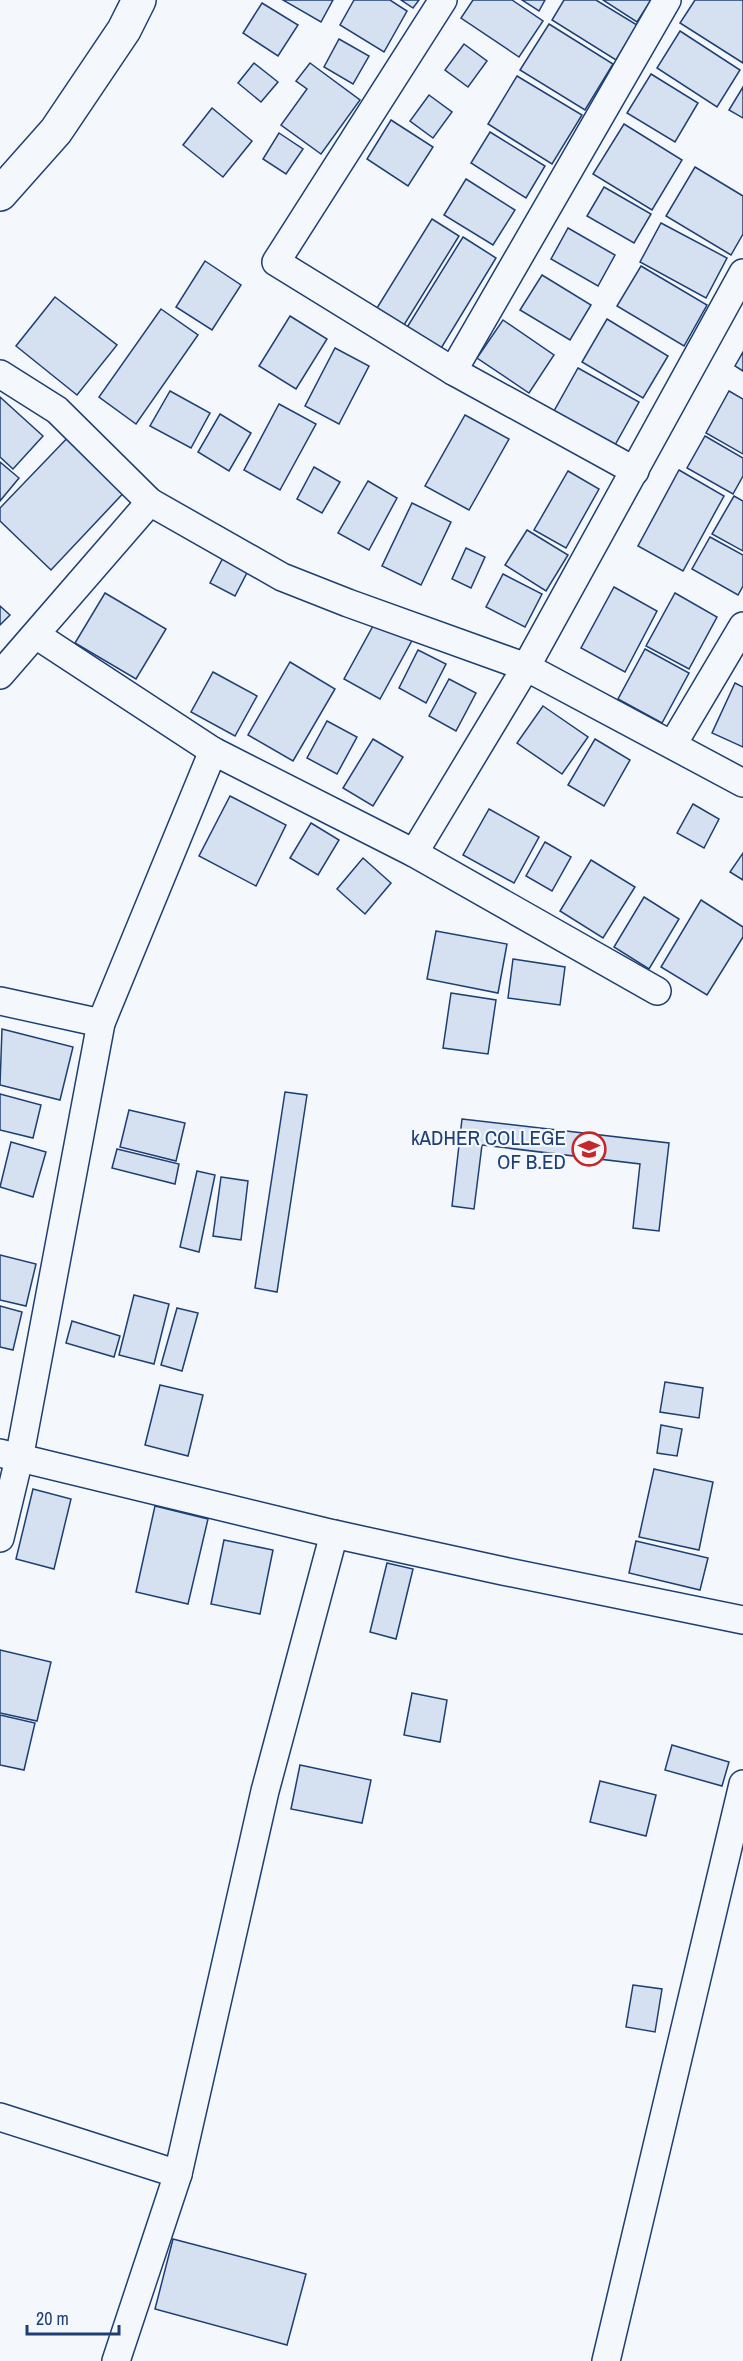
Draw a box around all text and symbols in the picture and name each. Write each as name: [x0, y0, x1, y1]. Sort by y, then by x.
place label: kADHER COLLEGE OF B.ED: [411, 1123, 566, 1176]
school or university icon: kADHER COLLEGE OF B.ED: [571, 1131, 607, 1167]
scale bar: [27, 2298, 118, 2336]
text: 20 m: [36, 2306, 69, 2331]

